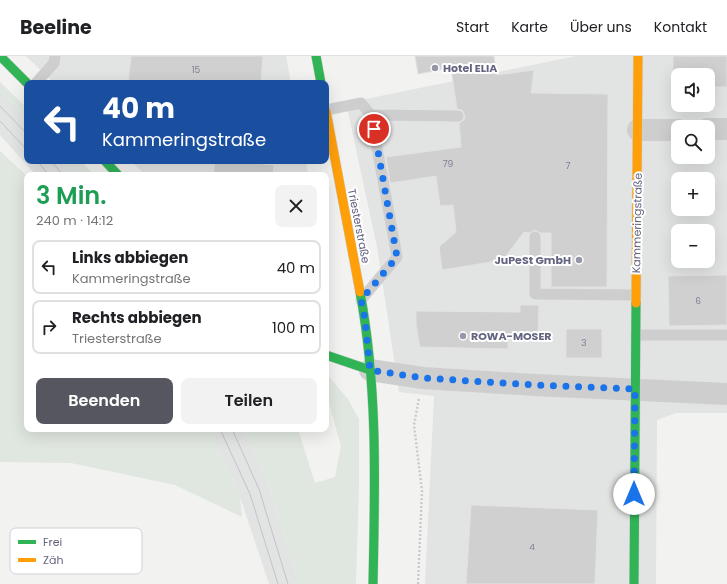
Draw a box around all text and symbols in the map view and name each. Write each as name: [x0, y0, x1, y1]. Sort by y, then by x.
text: Beeline: [20, 14, 92, 41]
text: Start: [456, 17, 489, 37]
text: Karte: [511, 17, 548, 37]
text: Über uns: [570, 17, 632, 37]
text: Kontakt: [654, 17, 707, 37]
place label: Hotel ELIA: [443, 60, 497, 76]
marker: Hotel ELIA: [430, 63, 440, 73]
house number: 15: [192, 64, 201, 76]
map controls: [671, 68, 715, 268]
button: sound: [671, 68, 715, 112]
text: 40 m: [102, 89, 175, 128]
icon: left: [36, 96, 88, 148]
pin: [357, 112, 391, 146]
icon: arrive: [363, 118, 385, 140]
button: search: [671, 120, 715, 164]
text: Kammeringstraße: [102, 127, 266, 152]
house number: 79: [443, 158, 454, 170]
house number: 7: [566, 160, 571, 172]
street label: Kammeringstraße: [628, 172, 646, 273]
button: +: [671, 172, 715, 216]
text: 3 Min.: [36, 179, 106, 212]
button: close: [275, 185, 317, 227]
street label: Triesterstraße: [344, 187, 374, 265]
text: 240 m · 14:12: [36, 211, 113, 230]
button: −: [671, 224, 715, 268]
text: Links abbiegen: [72, 247, 188, 268]
place label: JuPeSt GmbH: [494, 252, 571, 268]
marker: JuPeSt GmbH: [574, 255, 584, 265]
icon: left: [38, 256, 60, 278]
text: 40 m: [277, 257, 315, 278]
text: Kammeringstraße: [72, 269, 191, 288]
house number: 6: [695, 295, 701, 307]
text: Rechts abbiegen: [72, 307, 202, 328]
icon: right: [38, 316, 60, 338]
text: 100 m: [272, 317, 315, 338]
place label: ROWA-MOSER: [471, 328, 552, 344]
text: Triesterstraße: [72, 329, 162, 348]
marker: ROWA-MOSER: [458, 331, 468, 341]
house number: 3: [581, 337, 587, 349]
button: Beenden: [36, 378, 173, 424]
button: Teilen: [181, 378, 317, 424]
position arrow: [613, 473, 655, 515]
legend: [10, 528, 142, 574]
text: Frei: [43, 534, 62, 550]
house number: 4: [529, 541, 535, 553]
text: Zäh: [43, 552, 63, 568]

